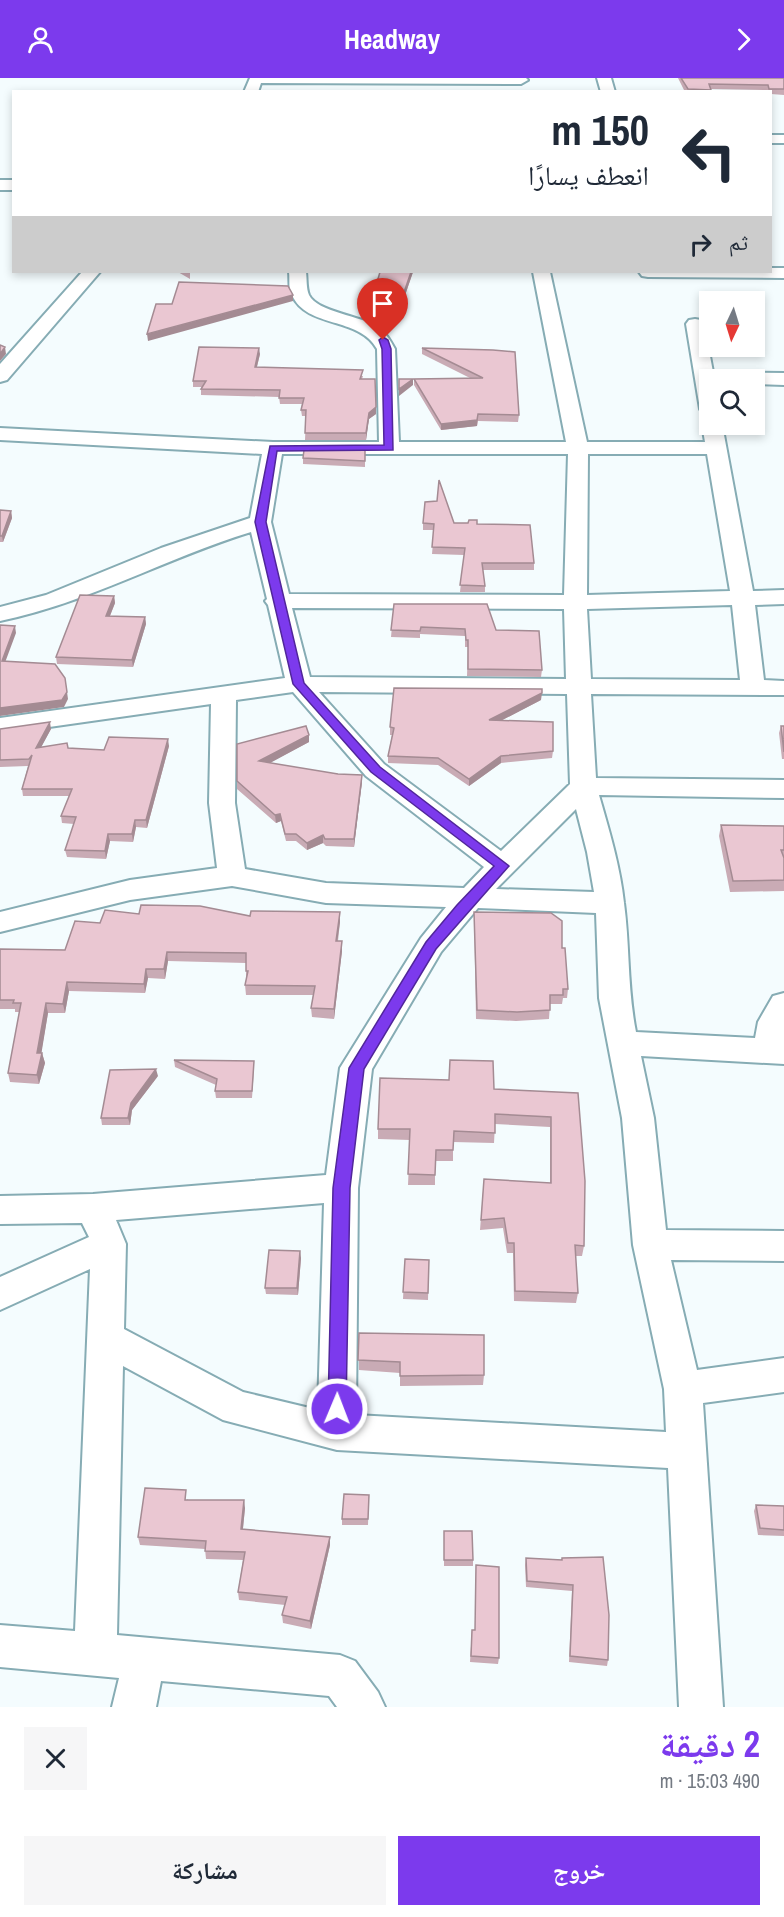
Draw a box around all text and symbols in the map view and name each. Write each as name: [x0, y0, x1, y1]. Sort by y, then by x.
text: Headway: [344, 21, 440, 57]
icon: person: [24, 23, 57, 56]
icon: forward: [727, 23, 760, 56]
text: 150 m: [551, 102, 649, 158]
icon: left: [670, 114, 748, 192]
text: انعطف يسارًا: [528, 157, 649, 193]
text: ثم: [729, 227, 748, 257]
icon: right: [684, 228, 717, 261]
pin: [357, 278, 408, 340]
icon: arrive: [366, 287, 399, 320]
north arrow: [699, 291, 765, 357]
map controls: [699, 291, 765, 435]
button: search: [699, 369, 765, 435]
position arrow: [305, 1377, 369, 1441]
text: 2 دقيقة: [660, 1720, 760, 1768]
button: close: [24, 1727, 87, 1790]
text: 490 m · 15:03: [660, 1767, 760, 1794]
button: مشاركة: [24, 1836, 386, 1905]
button: خروج: [398, 1836, 760, 1905]

